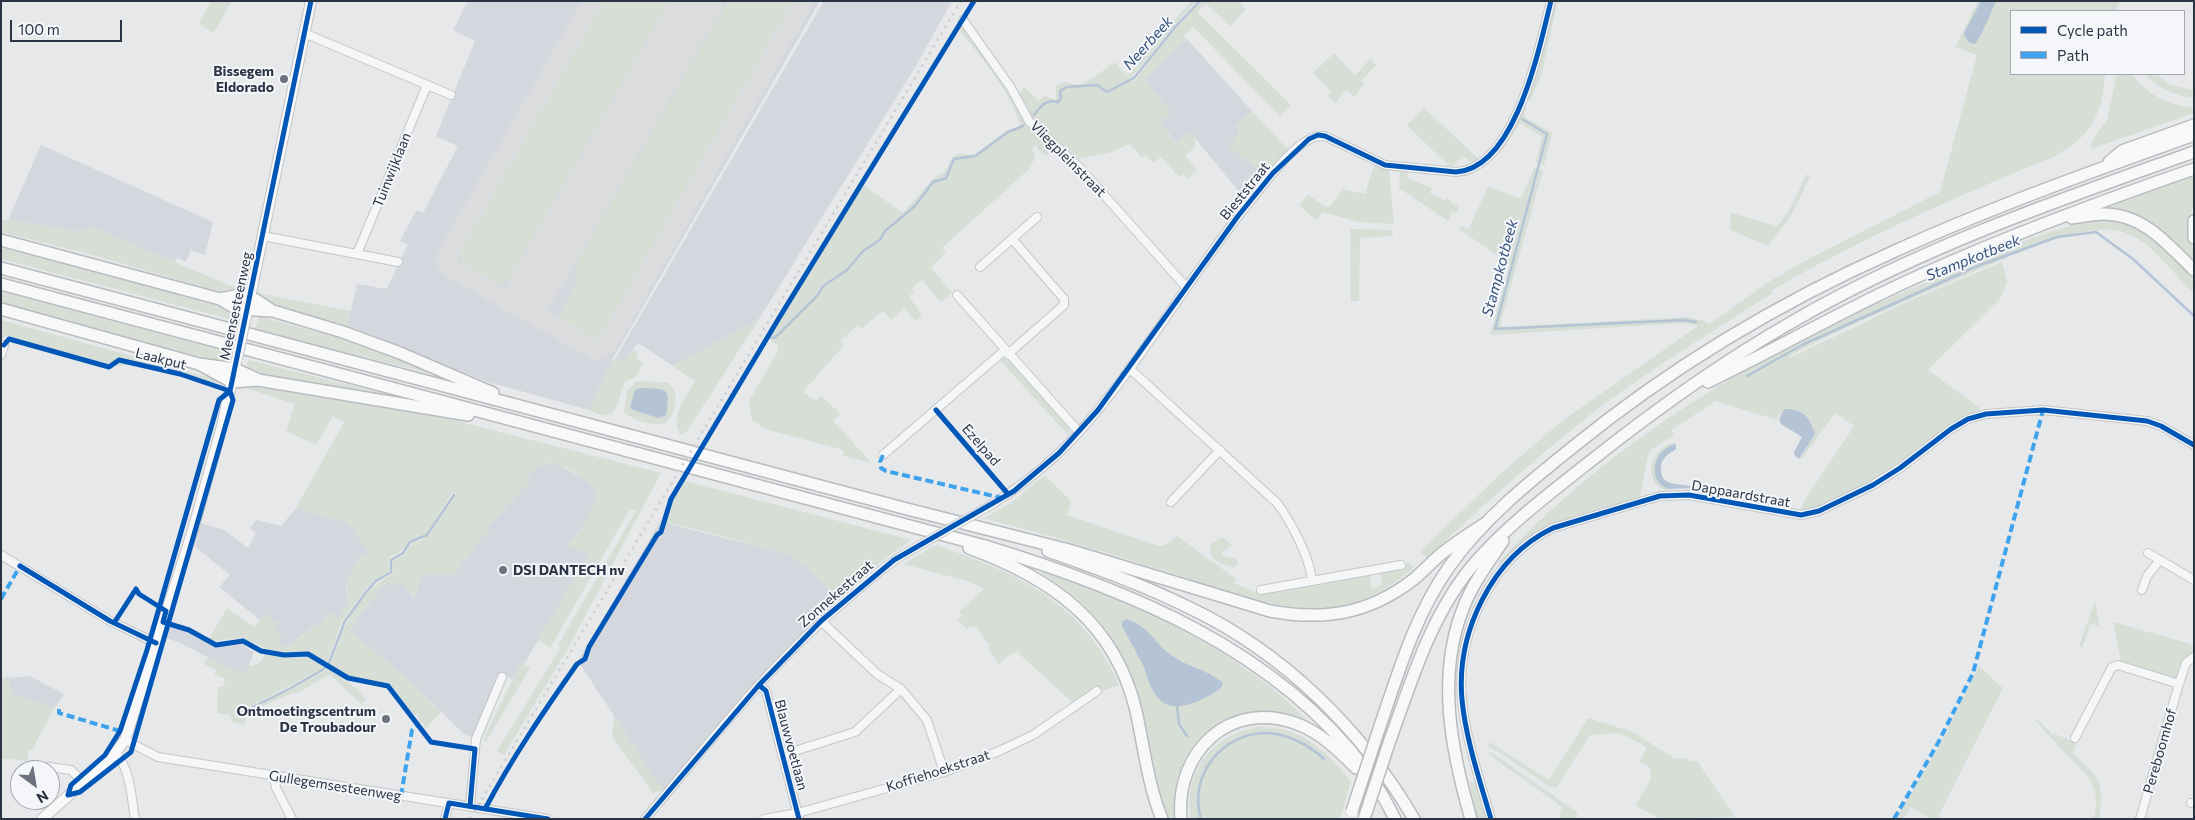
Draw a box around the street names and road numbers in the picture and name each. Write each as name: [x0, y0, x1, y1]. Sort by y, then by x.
street label: Vliegpleinstraat: [1027, 118, 1109, 200]
street label: Tuinwijklaan: [369, 130, 415, 210]
street label: Bieststraat: [1216, 159, 1274, 223]
street label: Meensesteenweg: [216, 250, 256, 362]
street label: Laakput: [134, 345, 188, 373]
street label: Ezelpad: [958, 421, 1004, 469]
street label: Dappaardstraat: [1690, 477, 1792, 511]
street label: Zonnekestraat: [795, 557, 877, 631]
street label: Blauwvoetlaan: [771, 698, 811, 792]
street label: Pereboomhof: [2140, 707, 2180, 795]
street label: Koffiehoekstraat: [884, 746, 992, 796]
street label: Gullegemsesteenweg: [268, 767, 402, 805]

